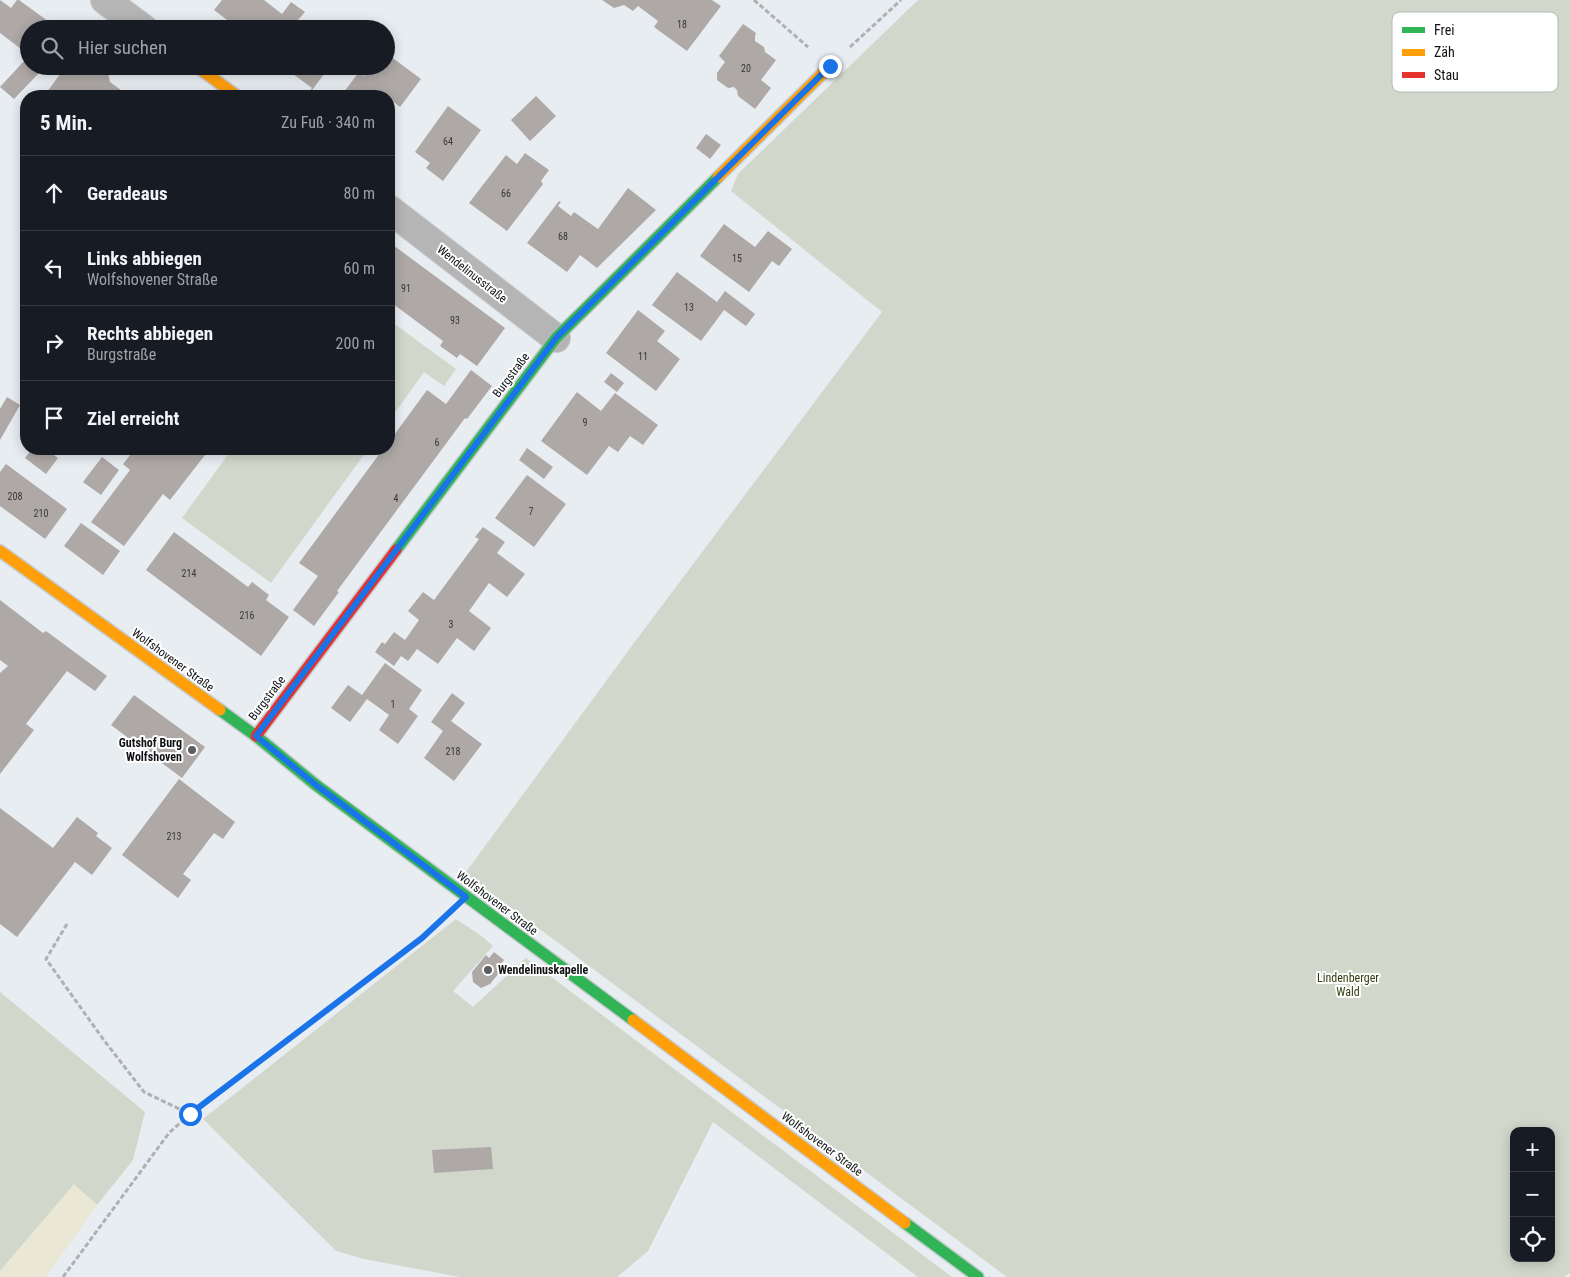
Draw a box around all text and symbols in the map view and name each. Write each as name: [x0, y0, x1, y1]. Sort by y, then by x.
legend: [1392, 12, 1558, 92]
house number: 18: [677, 19, 687, 30]
search box: [20, 20, 395, 75]
text: Frei: [1434, 22, 1454, 38]
icon: search: [38, 34, 66, 62]
text: Hier suchen: [78, 36, 167, 59]
text: Zäh: [1434, 44, 1455, 60]
route end: [819, 55, 842, 78]
house number: 20: [741, 63, 751, 74]
text: Stau: [1434, 67, 1459, 83]
text: 5 Min.: [40, 111, 93, 135]
text: Zu Fuß · 340 m: [281, 113, 375, 132]
house number: 64: [443, 136, 453, 147]
icon: ahead: [40, 179, 68, 207]
text: Geradeaus: [87, 182, 168, 205]
text: 80 m: [343, 184, 375, 203]
house number: 66: [501, 188, 511, 199]
house number: 68: [558, 231, 568, 242]
street label: Wendelinusstraße: [434, 242, 510, 306]
text: Links abbiegen: [87, 247, 202, 270]
house number: 15: [732, 253, 742, 264]
icon: left: [40, 254, 68, 282]
text: 60 m: [343, 259, 375, 278]
text: Wolfshovener Straße: [87, 270, 218, 289]
house number: 91: [401, 283, 411, 294]
house number: 13: [684, 302, 694, 313]
house number: 93: [450, 315, 460, 326]
text: Rechts abbiegen: [87, 322, 213, 345]
icon: right: [40, 329, 68, 357]
text: 200 m: [336, 334, 375, 353]
text: Burgstraße: [87, 345, 156, 364]
street label: Burgstraße: [490, 350, 532, 400]
house number: 11: [638, 351, 648, 362]
icon: arrive: [40, 404, 68, 432]
text: Ziel erreicht: [87, 407, 179, 430]
house number: 9: [583, 417, 588, 428]
house number: 6: [435, 437, 440, 448]
house number: 208: [8, 491, 22, 502]
house number: 4: [394, 493, 399, 504]
house number: 7: [529, 506, 534, 517]
house number: 210: [34, 508, 48, 519]
house number: 214: [182, 568, 196, 579]
house number: 216: [240, 610, 254, 621]
house number: 3: [449, 619, 454, 630]
street label: Wolfshovener Straße: [129, 626, 217, 695]
street label: Burgstraße: [246, 673, 288, 723]
house number: 1: [391, 699, 395, 710]
place label: Gutshof Burg Wolfshoven: [119, 736, 182, 764]
marker: Gutshof Burg Wolfshoven: [186, 744, 198, 756]
house number: 218: [446, 746, 460, 757]
house number: 213: [167, 831, 181, 842]
street label: Wolfshovener Straße: [454, 868, 541, 938]
place label: Wendelinuskapelle: [498, 963, 589, 977]
marker: Wendelinuskapelle: [482, 964, 494, 976]
park label: Lindenberger Wald: [1317, 971, 1379, 999]
route start: [179, 1103, 202, 1126]
street label: Wolfshovener Straße: [779, 1109, 866, 1179]
map controls: [1510, 1127, 1555, 1262]
button: +: [1510, 1127, 1555, 1172]
button: −: [1510, 1172, 1555, 1217]
button: locate: [1510, 1217, 1555, 1262]

